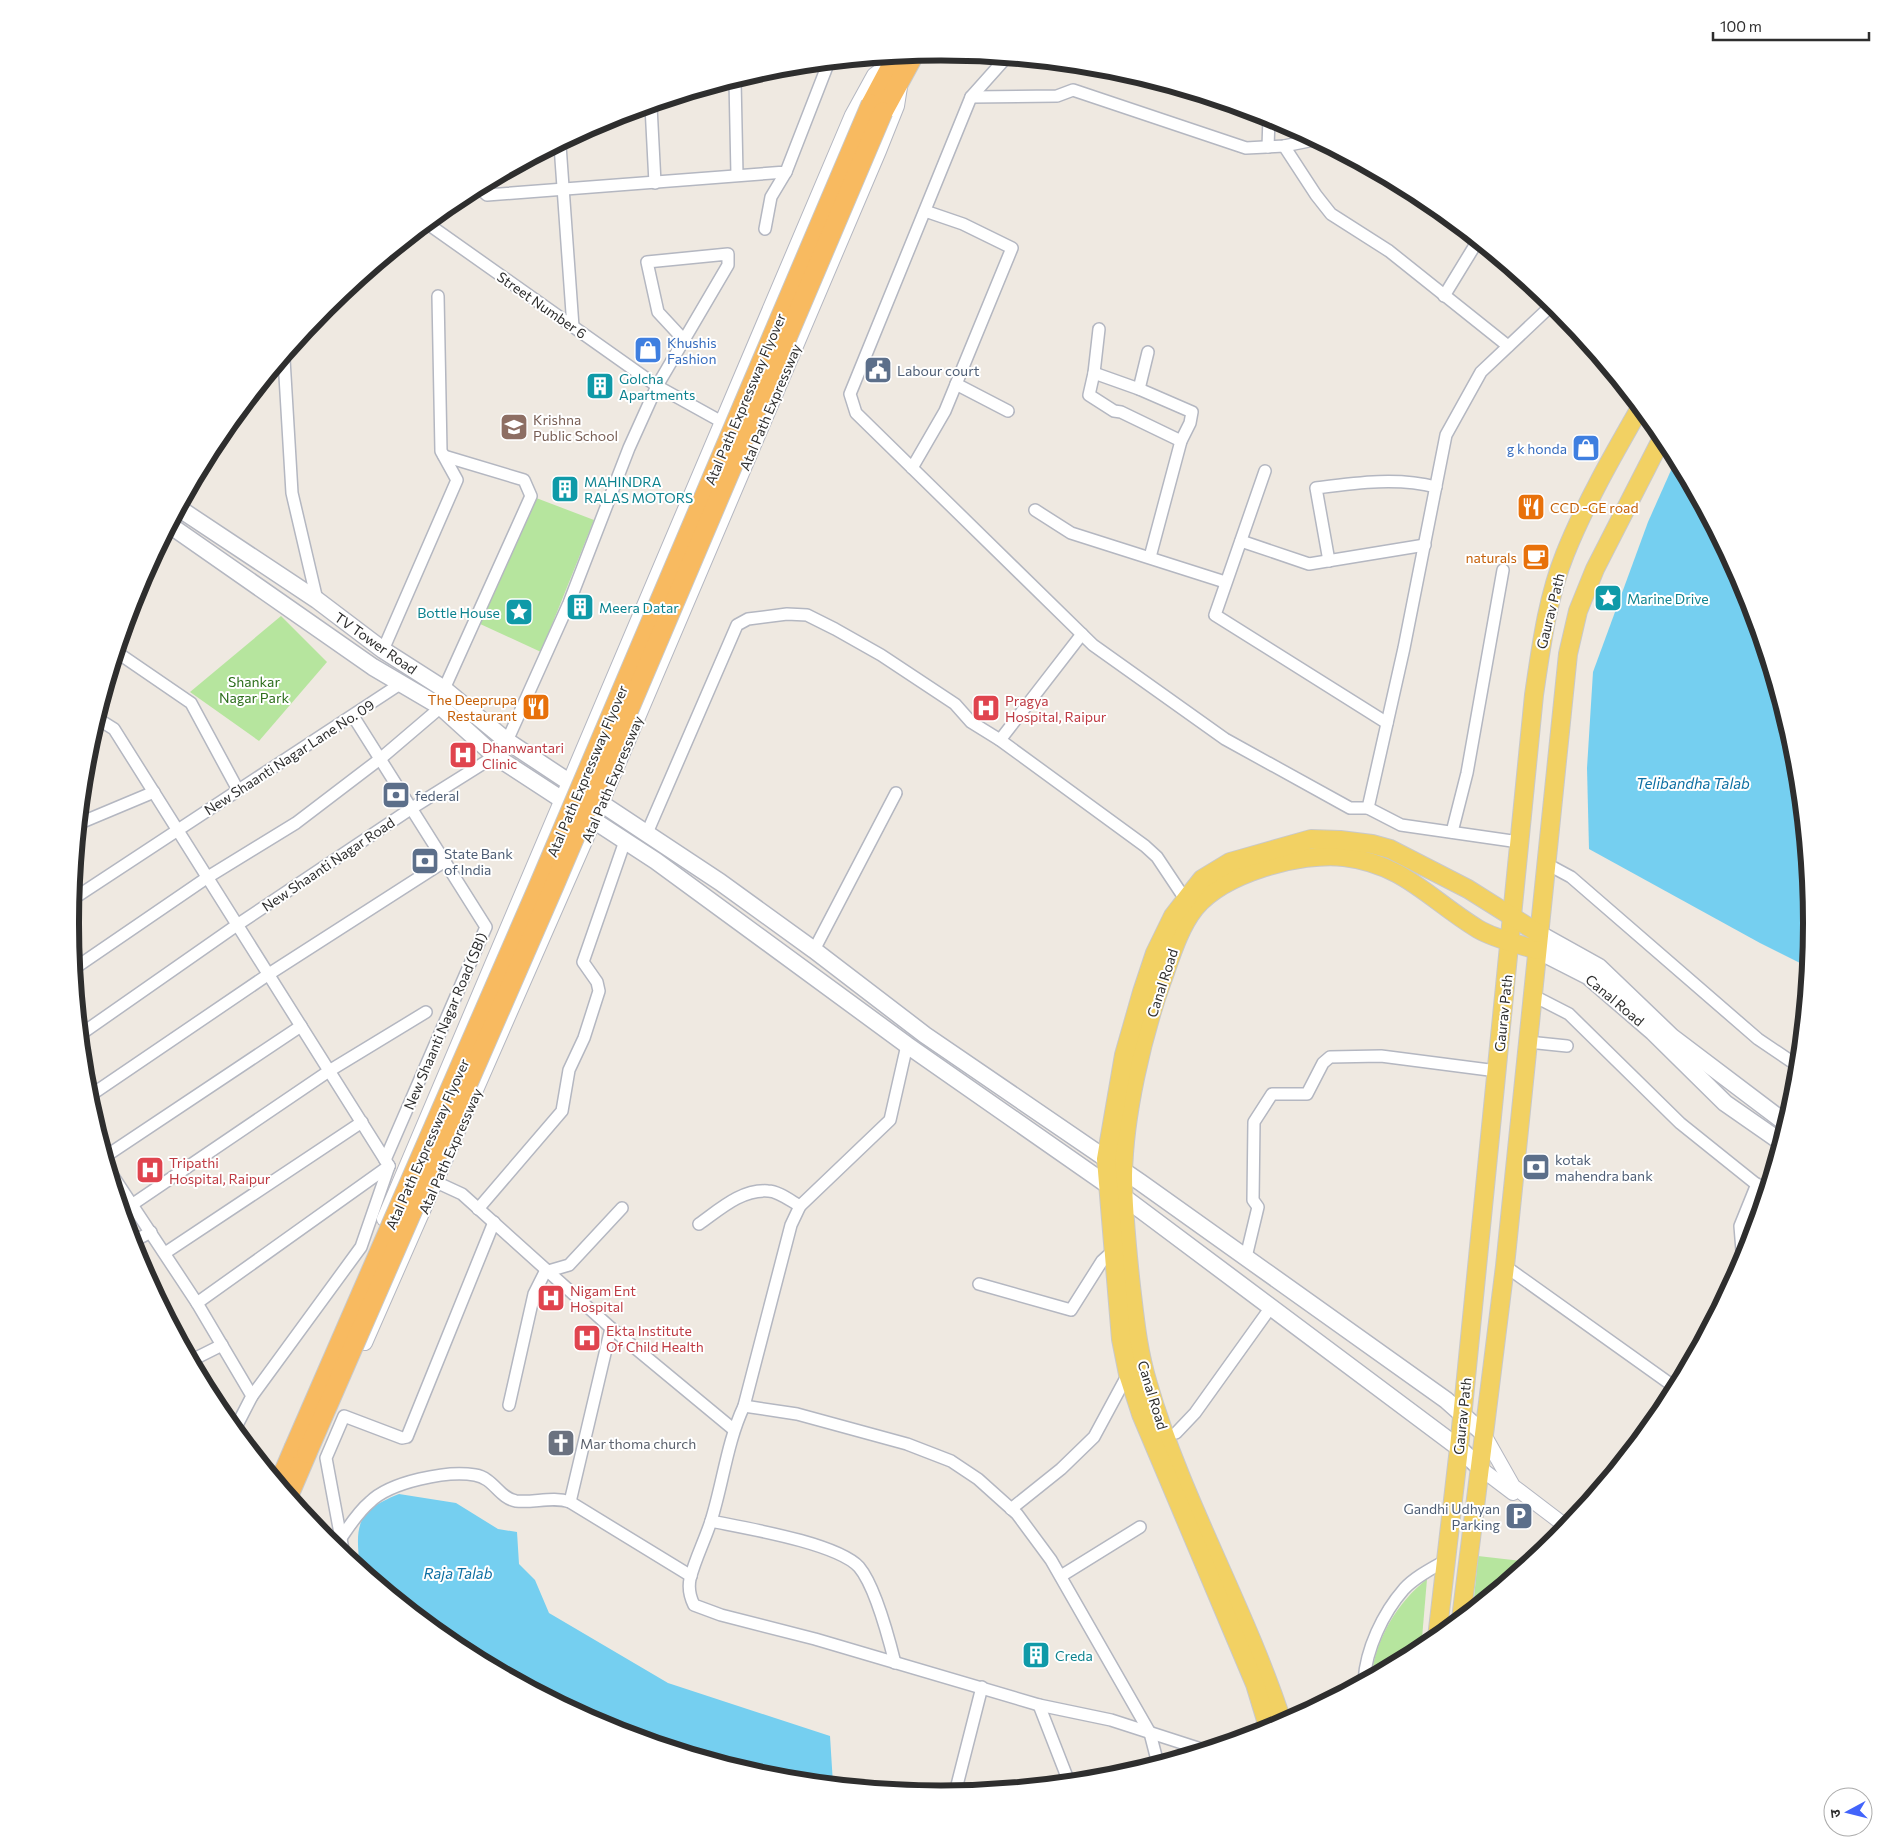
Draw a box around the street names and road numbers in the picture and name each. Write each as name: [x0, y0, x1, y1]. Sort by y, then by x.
street label: Street Number 6: [494, 268, 590, 342]
street label: Atal Path Expressway Flyover: [701, 311, 789, 487]
street label: Atal Path Expressway: [736, 341, 804, 473]
street label: Gaurav Path: [1532, 571, 1568, 651]
street label: TV Tower Road: [332, 608, 420, 678]
street label: Atal Path Expressway Flyover: [543, 683, 631, 859]
street label: New Shaanti Nagar Lane No. 09: [201, 696, 377, 818]
street label: Atal Path Expressway: [578, 713, 646, 845]
street label: New Shaanti Nagar Road: [258, 813, 398, 915]
street label: New Shaanti Nagar Road (SBI): [400, 930, 490, 1112]
street label: Canal Road: [1143, 947, 1181, 1019]
street label: Canal Road: [1582, 971, 1648, 1029]
street label: Gaurav Path: [1490, 973, 1516, 1053]
street label: Atal Path Expressway Flyover: [382, 1056, 472, 1232]
street label: Atal Path Expressway: [415, 1086, 485, 1216]
street label: Canal Road: [1134, 1358, 1172, 1432]
street label: Gaurav Path: [1449, 1376, 1475, 1456]

